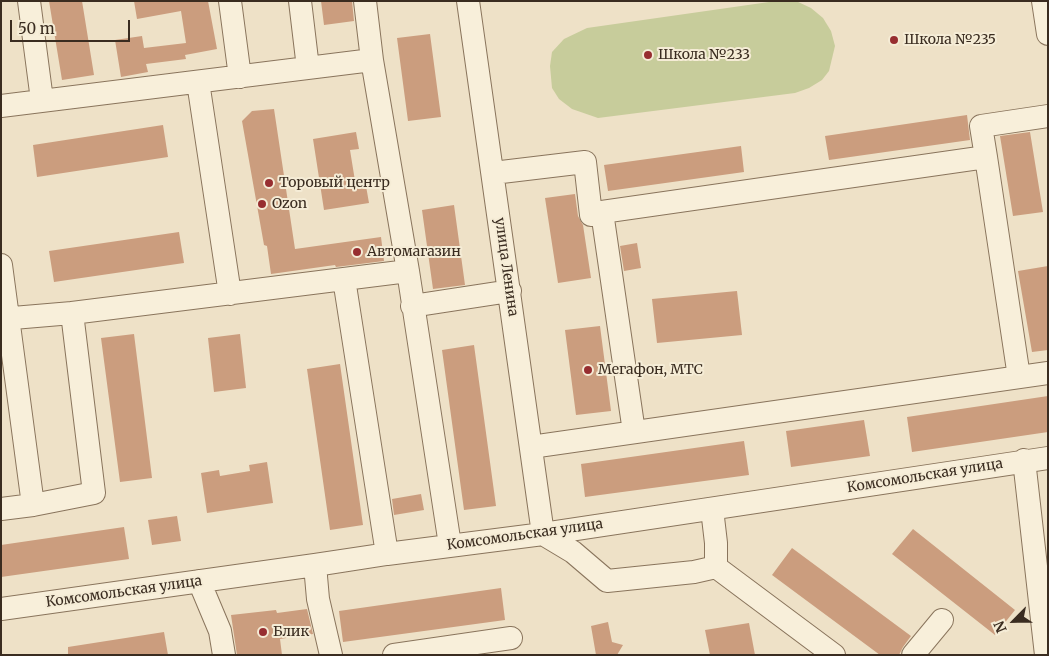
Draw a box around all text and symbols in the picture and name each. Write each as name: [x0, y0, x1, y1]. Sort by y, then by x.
scale bar: [12, 10, 132, 42]
text: 50 m: [18, 19, 55, 38]
place label: Школа №235: [904, 32, 996, 48]
marker: Школа №235: [888, 34, 900, 46]
place label: Школа №233: [658, 47, 750, 63]
marker: Школа №233: [642, 49, 654, 61]
place label: Торовый центр: [279, 175, 390, 191]
marker: Торовый центр: [263, 177, 275, 189]
place label: Ozon: [272, 196, 307, 212]
marker: Ozon: [256, 198, 268, 210]
street label: улица Ленина: [491, 216, 521, 318]
place label: Автомагазин: [367, 244, 461, 260]
marker: Автомагазин: [351, 246, 363, 258]
place label: Мегафон, МТС: [598, 362, 703, 378]
marker: Мегафон, МТС: [582, 364, 594, 376]
street label: Комсомольская улица: [846, 455, 1004, 497]
street label: Комсомольская улица: [446, 516, 604, 554]
street label: Комсомольская улица: [45, 573, 203, 611]
north arrow: [989, 596, 1039, 646]
text: N: [990, 618, 1011, 635]
place label: Блик: [273, 624, 309, 640]
marker: Блик: [257, 626, 269, 638]

